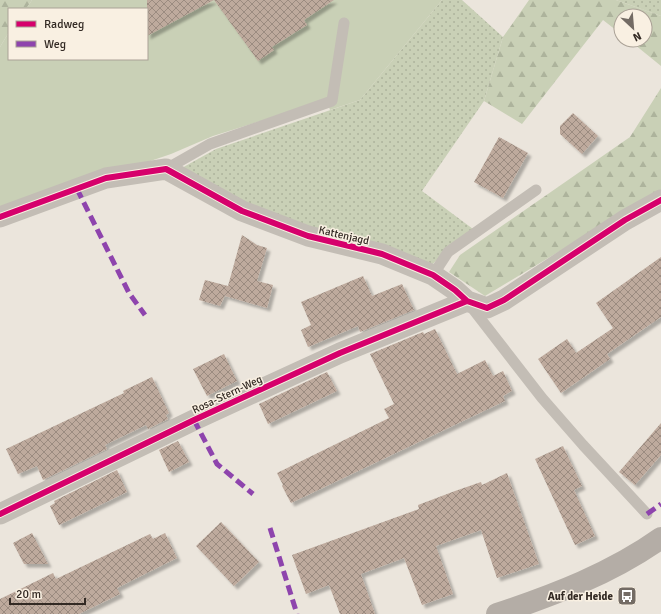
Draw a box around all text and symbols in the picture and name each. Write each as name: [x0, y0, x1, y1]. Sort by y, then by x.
legend: [8, 8, 148, 60]
north arrow: [613, 8, 653, 48]
text: Radweg: [44, 17, 84, 32]
text: N: [631, 29, 643, 44]
text: Weg: [44, 37, 66, 52]
street label: Kattenjagd: [317, 223, 371, 248]
street label: Rosa-Stern-Weg: [190, 372, 265, 416]
scale bar: [10, 580, 85, 606]
bus stop icon: Auf der Heide: [616, 585, 638, 607]
text: 20 m: [16, 587, 41, 602]
place label: Auf der Heide: [548, 590, 614, 603]

